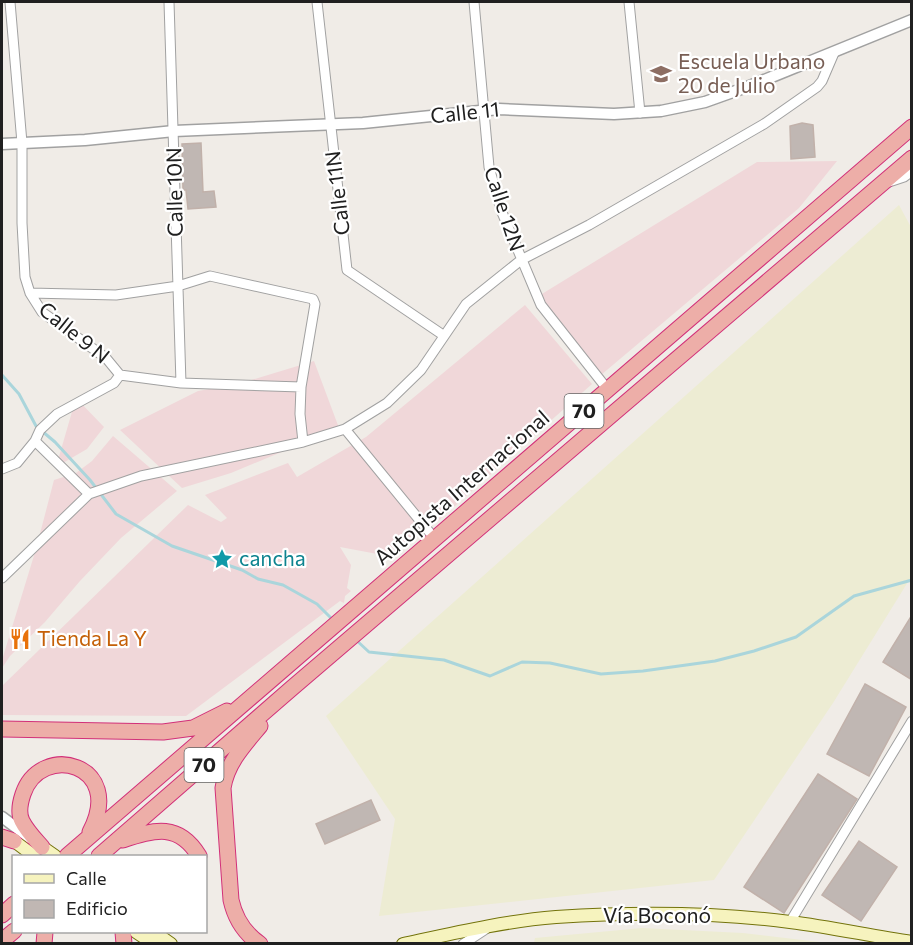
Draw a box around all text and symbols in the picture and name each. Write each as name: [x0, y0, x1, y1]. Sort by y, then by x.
place label: Escuela Urbano 20 de Julio: [678, 48, 825, 97]
school or university icon: Escuela Urbano 20 de Julio: [649, 62, 673, 86]
street label: Calle 11: [429, 95, 501, 128]
street label: Calle 10N: [160, 147, 187, 237]
street label: Calle 11N: [319, 150, 354, 237]
street label: Calle 12N: [480, 163, 531, 254]
street label: Calle 9 N: [35, 296, 115, 368]
road number: 70: [564, 394, 604, 428]
street label: Autopista Internacional: [368, 404, 554, 570]
place label: cancha: [239, 545, 306, 570]
place icon: cancha: [210, 547, 234, 571]
place label: Tienda La Y: [37, 625, 147, 650]
restaurant icon: Tienda La Y: [8, 627, 32, 651]
road number: 70: [184, 748, 224, 782]
legend: [12, 855, 207, 933]
text: Calle: [66, 867, 106, 889]
text: Edificio: [66, 897, 128, 919]
street label: Vía Boconó: [603, 902, 711, 927]

